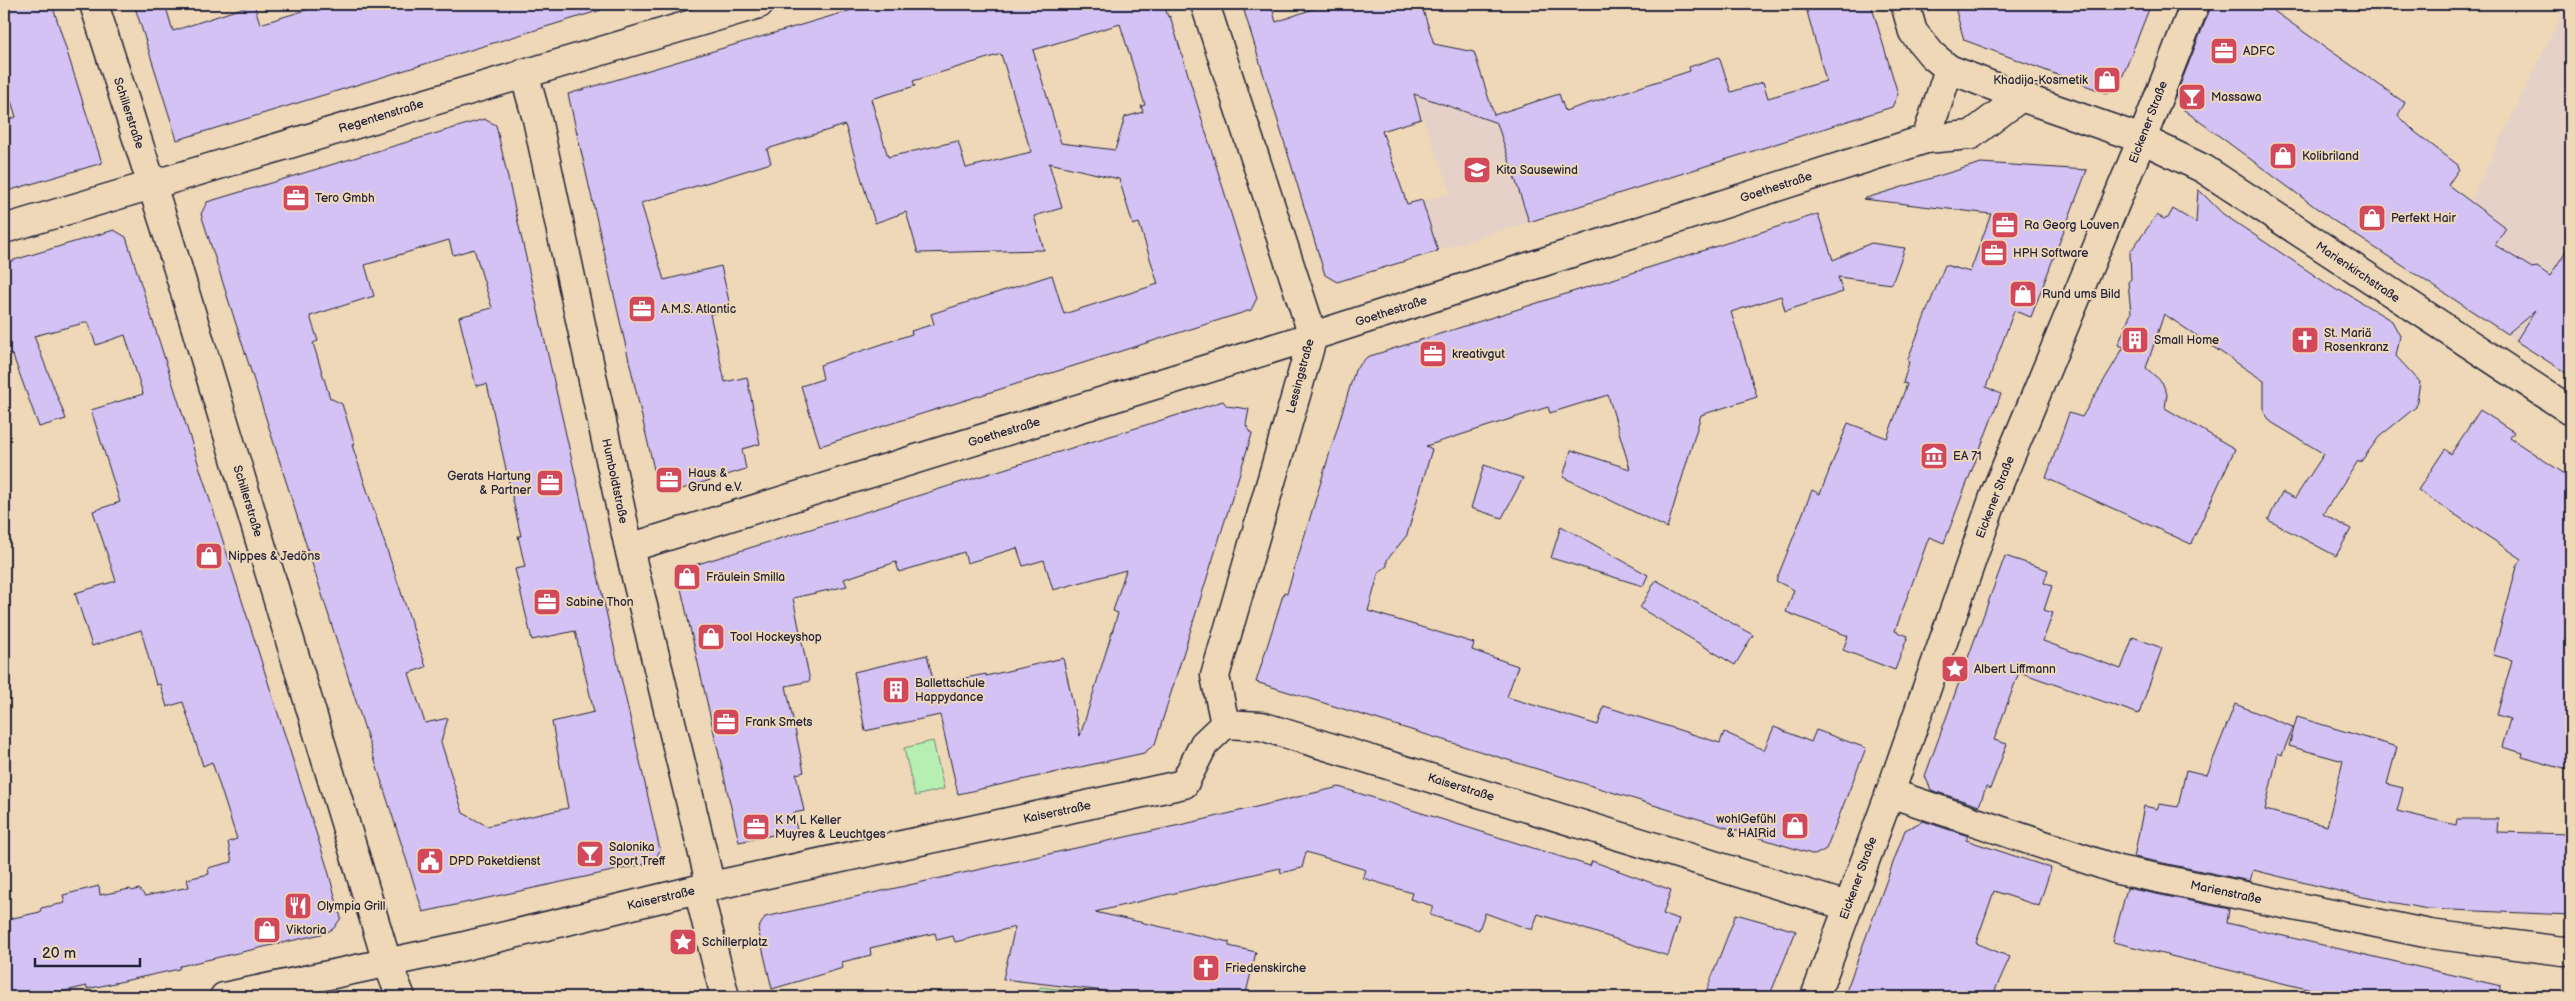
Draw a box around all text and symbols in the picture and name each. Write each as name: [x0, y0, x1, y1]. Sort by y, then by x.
office icon: ADFC: [2209, 36, 2239, 66]
place label: ADFC: [2243, 44, 2275, 59]
shop icon: Khadija-Kosmetik: [2092, 65, 2122, 95]
place label: Khadija-Kosmetik: [1993, 73, 2088, 88]
street label: Schillerstraße: [110, 76, 147, 151]
street label: Eickener Straße: [2126, 79, 2171, 165]
bar icon: Massawa: [2177, 82, 2207, 112]
place label: Massawa: [2211, 90, 2262, 105]
street label: Regentenstraße: [337, 96, 425, 137]
shop icon: Kolibriland: [2268, 141, 2298, 171]
place label: Kolibriland: [2302, 149, 2359, 164]
school or university icon: Kita Sausewind: [1462, 155, 1492, 185]
place label: Kita Sausewind: [1496, 163, 1578, 178]
street label: Goethestraße: [1738, 169, 1814, 206]
office icon: Tero Gmbh: [281, 183, 311, 213]
place label: Tero Gmbh: [315, 191, 375, 206]
shop icon: Perfekt Hair: [2357, 203, 2387, 233]
office icon: Ra Georg Louven: [1990, 210, 2020, 240]
place label: Perfekt Hair: [2391, 211, 2456, 226]
place label: Ra Georg Louven: [2024, 218, 2119, 233]
office icon: HPH Software: [1979, 238, 2009, 268]
street label: Marienkirchstraße: [2313, 239, 2403, 306]
place label: HPH Software: [2013, 246, 2088, 261]
shop icon: Rund ums Bild: [2008, 279, 2038, 309]
place label: Rund ums Bild: [2042, 287, 2121, 302]
street label: Goethestraße: [1353, 293, 1429, 330]
office icon: A.M.S. Atlantic: [627, 294, 657, 324]
place label: A.M.S. Atlantic: [661, 302, 736, 317]
building icon: Small Home: [2120, 325, 2150, 355]
church icon: St. Mariä Rosenkranz: [2290, 325, 2320, 355]
place label: St. Mariä Rosenkranz: [2324, 326, 2389, 355]
place label: Small Home: [2154, 333, 2219, 348]
street label: Lessingstraße: [1283, 337, 1318, 415]
office icon: kreativgut: [1418, 339, 1448, 369]
place label: kreativgut: [1452, 347, 1505, 362]
street label: Goethestraße: [966, 414, 1042, 451]
street label: Humboldtstraße: [598, 437, 631, 525]
museum icon: EA 71: [1919, 441, 1949, 471]
place label: EA 71: [1953, 449, 1982, 464]
street label: Eickener Straße: [1973, 454, 2018, 540]
street label: Schillerstraße: [230, 464, 266, 539]
office icon: Haus & Grund e.V.: [654, 465, 684, 495]
place label: Haus & Grund e.V.: [688, 466, 742, 495]
office icon: Gerats Hartung & Partner: [535, 468, 565, 498]
place label: Gerats Hartung & Partner: [447, 469, 532, 498]
shop icon: Nippes & Jedöns: [194, 541, 224, 571]
place label: Nippes & Jedöns: [228, 549, 320, 564]
shop icon: Fräulein Smilla: [672, 562, 702, 592]
place label: Fräulein Smilla: [706, 570, 785, 585]
office icon: Sabine Thon: [532, 587, 562, 617]
place label: Sabine Thon: [566, 595, 634, 610]
shop icon: Tool Hockeyshop: [696, 622, 726, 652]
place label: Tool Hockeyshop: [730, 630, 822, 645]
place icon: Albert Liffmann: [1940, 654, 1970, 684]
place label: Albert Liffmann: [1974, 662, 2056, 677]
building icon: Ballettschule Happydance: [881, 675, 911, 705]
place label: Ballettschule Happydance: [915, 676, 985, 705]
office icon: Frank Smets: [711, 707, 741, 737]
place label: Frank Smets: [745, 715, 813, 730]
street label: Kaiserstraße: [1426, 770, 1496, 805]
street label: Kaiserstraße: [1022, 798, 1092, 827]
shop icon: wohlGefühl & HAIRid: [1780, 811, 1810, 841]
office icon: K M L Keller Muyres & Leuchtges: [741, 812, 771, 842]
place label: wohlGefühl & HAIRid: [1716, 812, 1776, 841]
place label: K M L Keller Muyres & Leuchtges: [775, 813, 886, 842]
street label: Eickener Straße: [1837, 835, 1880, 921]
bar icon: Salonika Sport Treff: [575, 839, 605, 869]
place label: Salonika Sport Treff: [609, 840, 666, 869]
public building icon: DPD Paketdienst: [415, 846, 445, 876]
place label: DPD Paketdienst: [449, 854, 541, 869]
street label: Marienstraße: [2189, 878, 2263, 907]
street label: Kaiserstraße: [626, 883, 696, 914]
restaurant icon: Olympia Grill: [283, 891, 313, 921]
place label: Olympia Grill: [317, 899, 385, 914]
shop icon: Viktoria: [252, 915, 282, 945]
place label: Viktoria: [286, 923, 327, 938]
place icon: Schillerplatz: [668, 927, 698, 957]
place label: Schillerplatz: [702, 935, 768, 950]
scale bar: [35, 936, 140, 968]
text: 20 m: [42, 944, 76, 963]
church icon: Friedenskirche: [1191, 953, 1221, 983]
place label: Friedenskirche: [1225, 961, 1306, 976]

